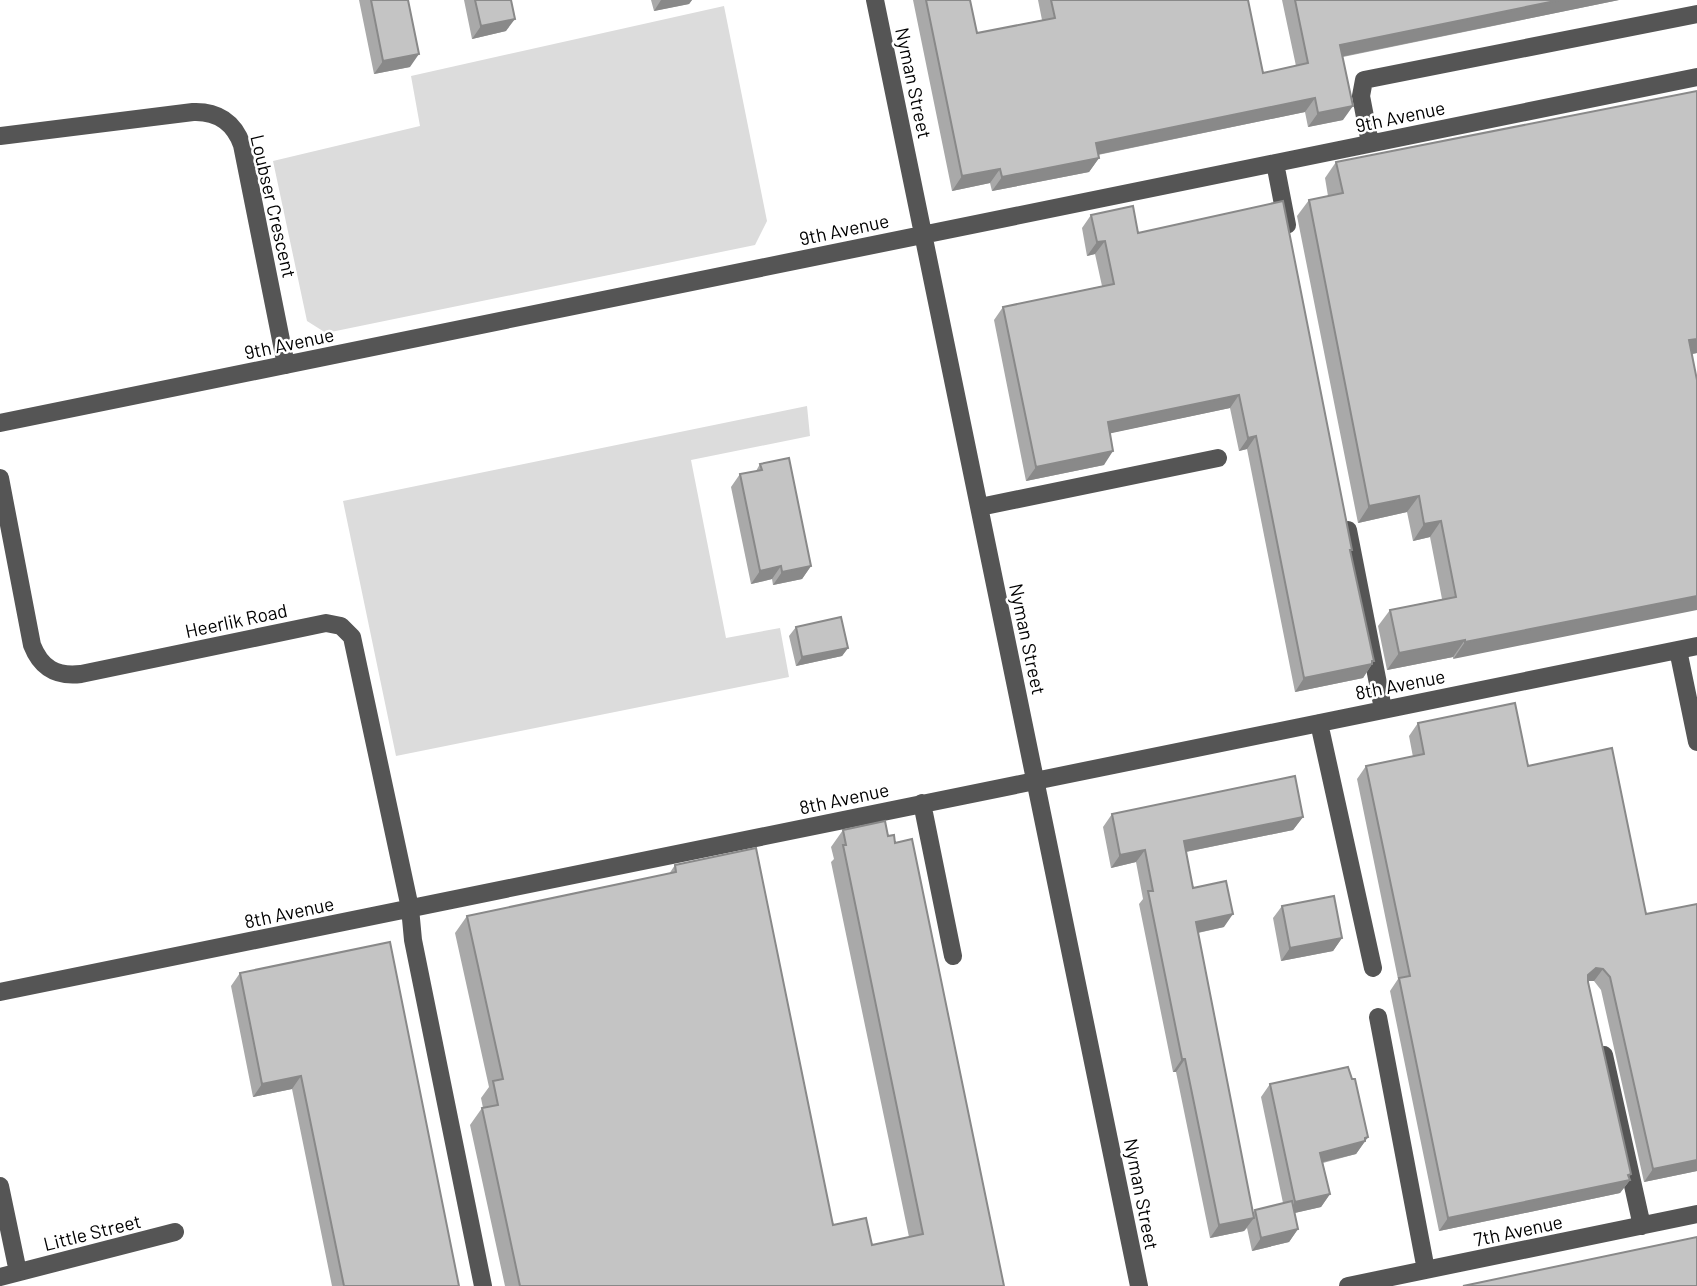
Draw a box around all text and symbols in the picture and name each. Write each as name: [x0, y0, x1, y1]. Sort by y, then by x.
street label: Nyman Street: [891, 25, 937, 141]
street label: 9th Avenue: [1353, 95, 1447, 137]
street label: Loubser Crescent: [246, 132, 302, 280]
street label: 9th Avenue: [797, 208, 891, 250]
street label: 9th Avenue: [242, 322, 336, 364]
street label: Nyman Street: [1005, 581, 1051, 697]
street label: Heerlik Road: [183, 598, 289, 642]
street label: 8th Avenue: [1353, 664, 1447, 704]
street label: 8th Avenue: [797, 777, 891, 819]
street label: 8th Avenue: [242, 891, 336, 933]
street label: Nyman Street: [1120, 1136, 1164, 1252]
street label: Little Street: [41, 1209, 143, 1255]
street label: 7th Avenue: [1471, 1209, 1565, 1251]

